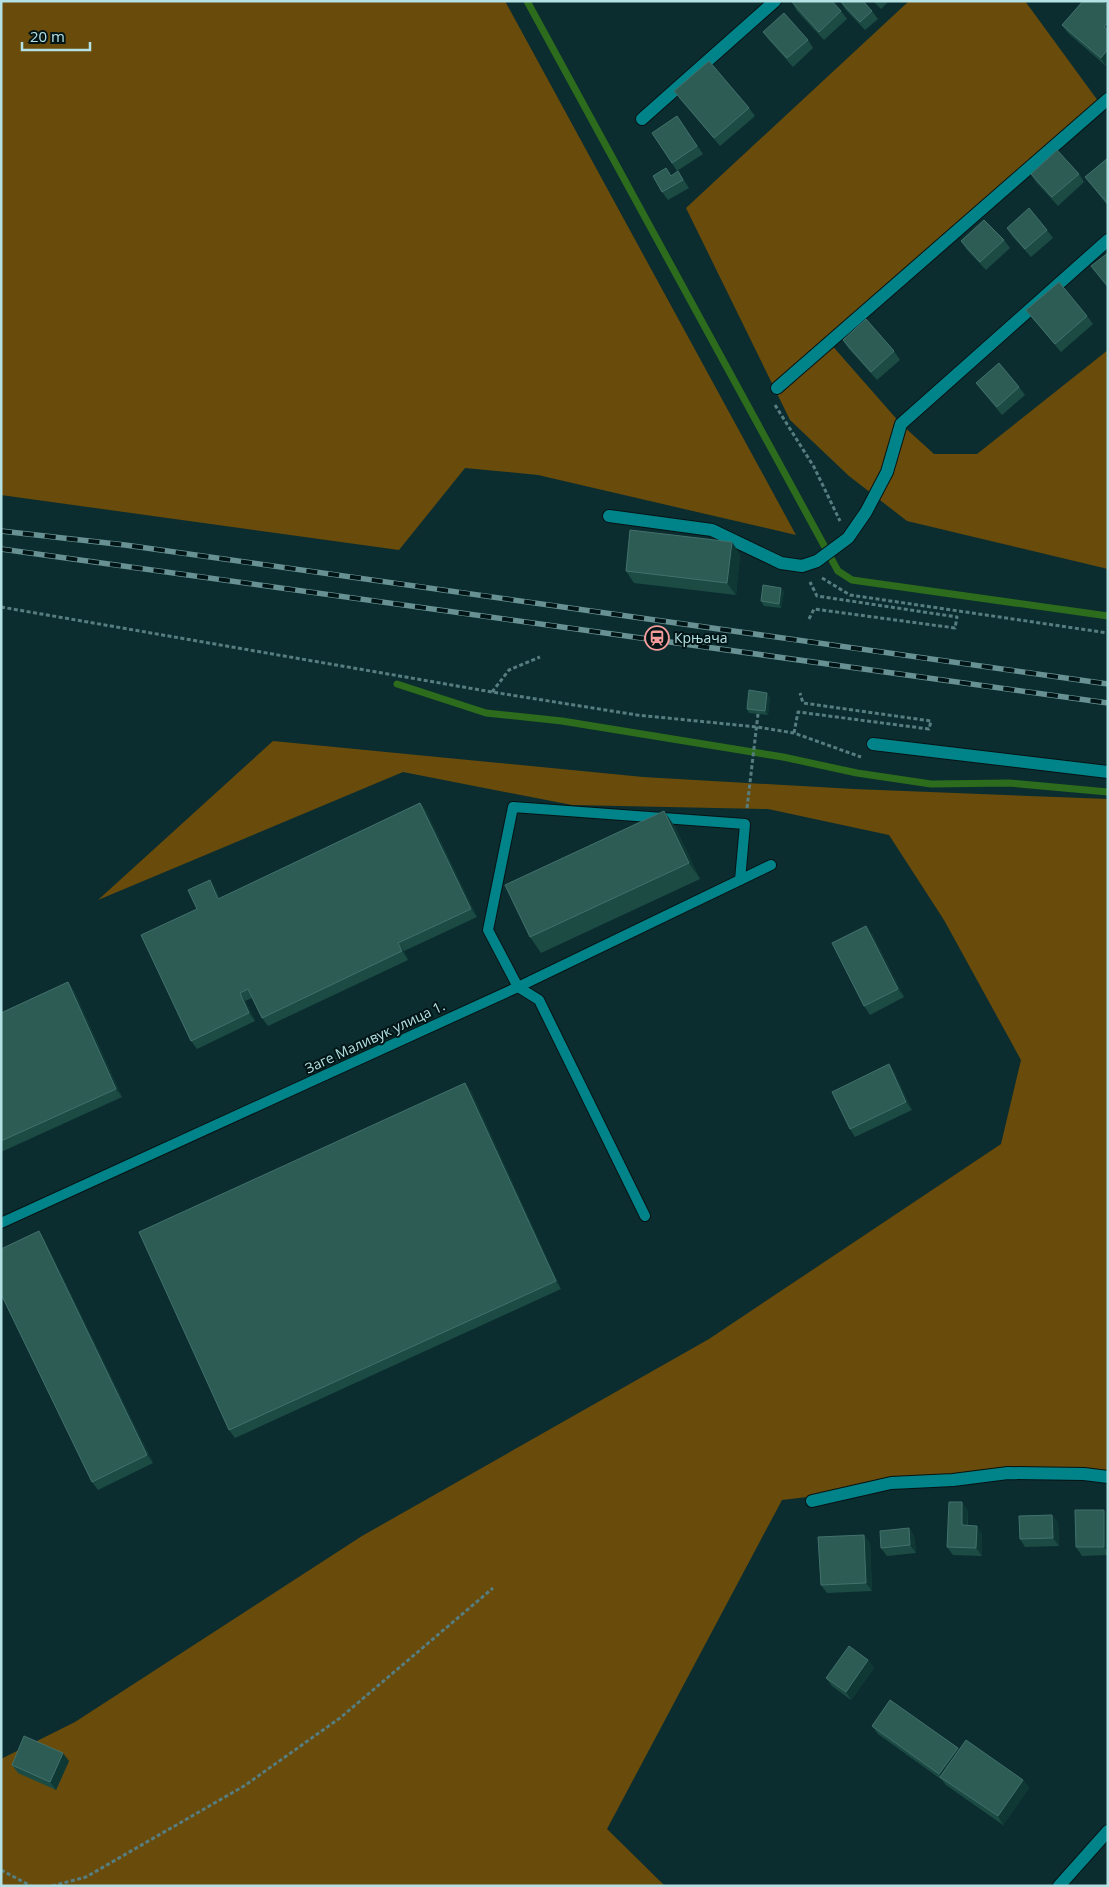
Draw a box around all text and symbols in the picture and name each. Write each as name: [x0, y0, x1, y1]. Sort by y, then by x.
scale bar: [22, 20, 90, 52]
text: 20 m: [30, 26, 65, 46]
station icon: Крњача: [644, 625, 670, 651]
place label: Крњача: [674, 628, 728, 647]
street label: Заге Маливук улица 1.: [302, 996, 448, 1077]

